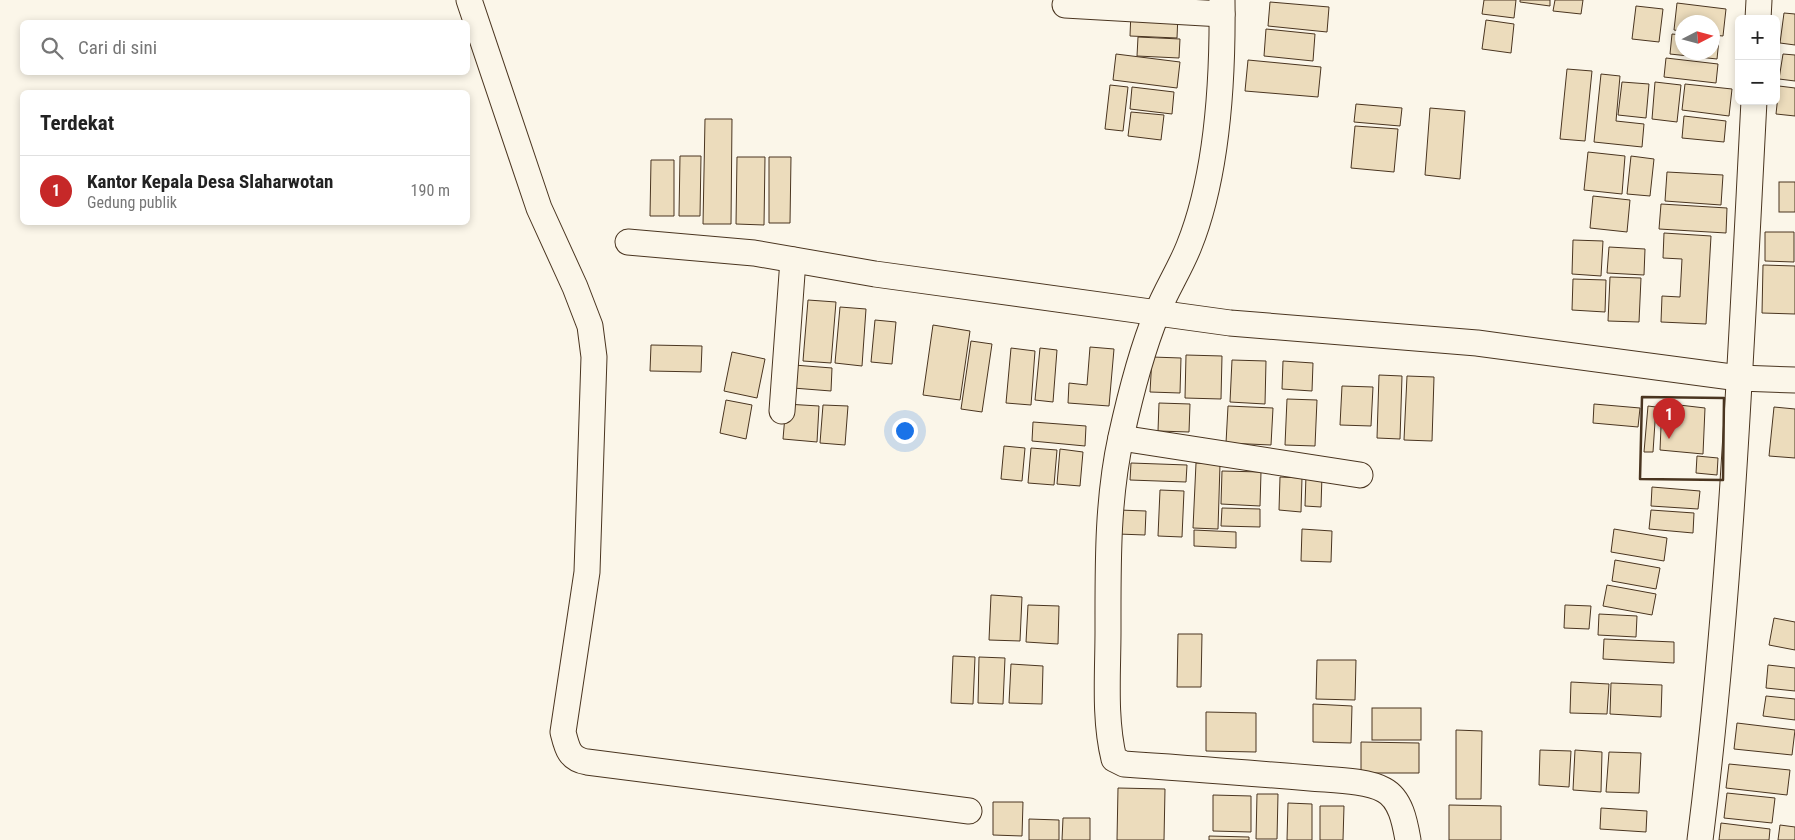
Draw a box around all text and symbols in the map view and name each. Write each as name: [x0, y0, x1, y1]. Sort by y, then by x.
north arrow: [1675, 15, 1720, 60]
map controls: [1735, 15, 1780, 105]
button: +: [1735, 15, 1780, 60]
search box: [20, 20, 470, 75]
icon: search: [38, 34, 66, 62]
text: Cari di sini: [78, 36, 157, 59]
button: −: [1735, 60, 1780, 105]
text: Terdekat: [40, 111, 114, 135]
text: Kantor Kepala Desa Slaharwotan: [87, 170, 333, 193]
text: 1: [52, 181, 60, 200]
text: 190 m: [411, 181, 450, 200]
text: Gedung publik: [87, 193, 177, 212]
pin: 1: [1653, 398, 1685, 439]
your location: [892, 418, 918, 444]

